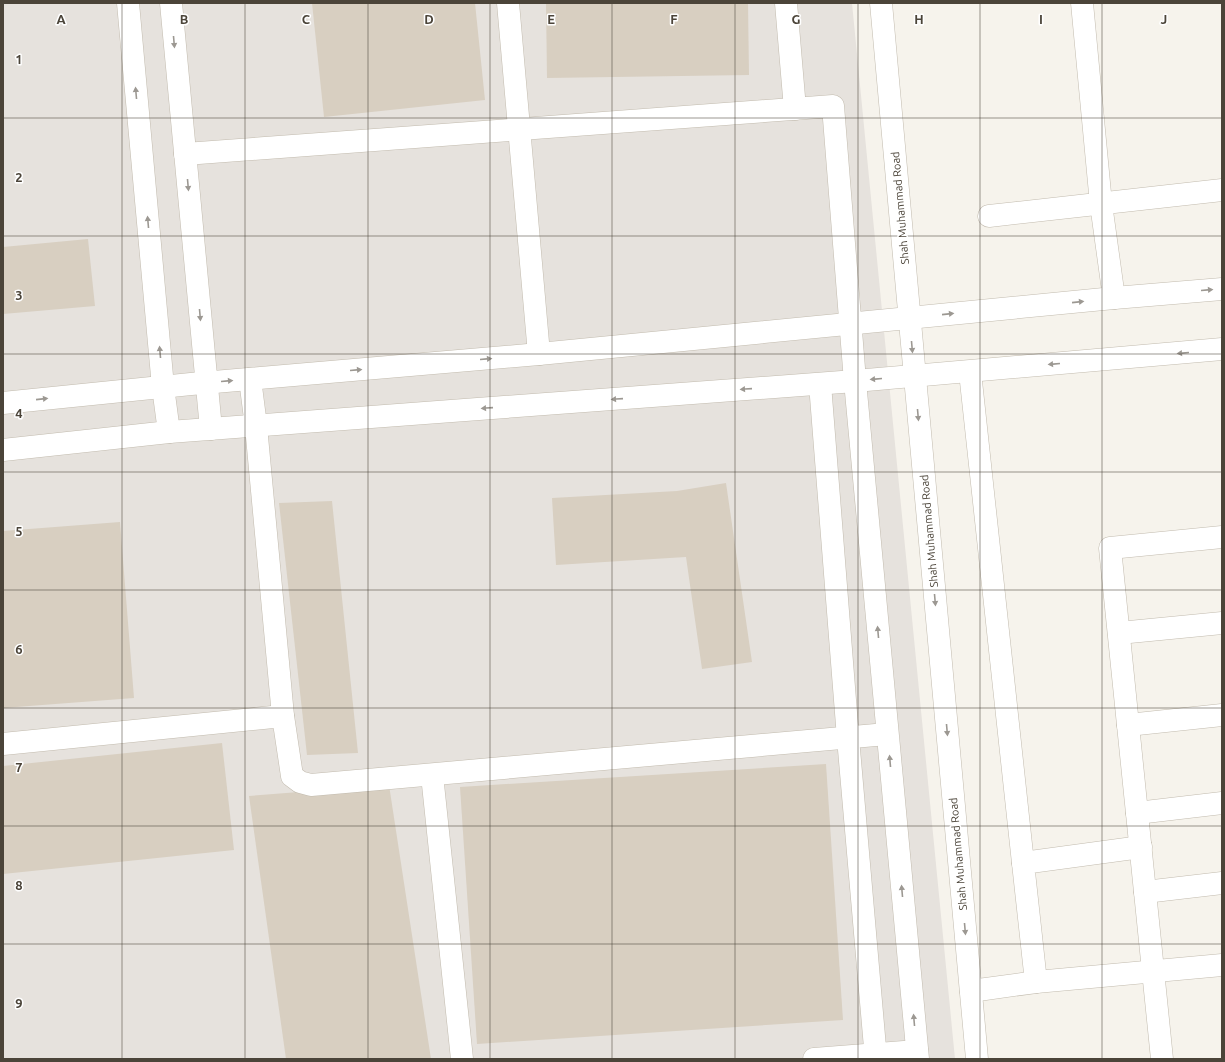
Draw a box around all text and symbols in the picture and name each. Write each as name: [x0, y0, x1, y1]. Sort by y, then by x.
text: A: [56, 12, 66, 26]
text: B: [180, 12, 189, 26]
text: C: [302, 12, 311, 26]
text: D: [424, 12, 434, 26]
text: E: [547, 12, 555, 26]
text: F: [670, 12, 678, 26]
text: G: [792, 12, 801, 26]
text: H: [914, 12, 924, 26]
text: I: [1039, 12, 1043, 26]
text: J: [1161, 12, 1167, 26]
one-way arrow: [171, 36, 178, 48]
text: 1: [15, 52, 23, 66]
one-way arrow: [133, 87, 139, 99]
street label: Shah Muhammad Road: [889, 151, 911, 265]
text: 2: [15, 170, 23, 184]
one-way arrow: [184, 179, 191, 191]
one-way arrow: [145, 216, 151, 228]
one-way arrow: [1201, 287, 1213, 294]
text: 3: [15, 288, 23, 302]
one-way arrow: [1072, 298, 1084, 305]
one-way arrow: [196, 309, 203, 321]
one-way arrow: [942, 311, 954, 318]
one-way arrow: [909, 341, 915, 353]
one-way arrow: [156, 346, 163, 358]
one-way arrow: [1177, 349, 1189, 356]
one-way arrow: [480, 356, 492, 362]
one-way arrow: [1048, 361, 1060, 368]
one-way arrow: [350, 366, 362, 373]
one-way arrow: [870, 376, 882, 383]
one-way arrow: [221, 377, 233, 384]
one-way arrow: [740, 386, 752, 393]
one-way arrow: [610, 395, 623, 402]
one-way arrow: [36, 396, 48, 402]
one-way arrow: [481, 405, 493, 412]
text: 4: [15, 406, 23, 420]
one-way arrow: [915, 409, 922, 421]
street label: Shah Muhammad Road: [918, 474, 940, 588]
text: 5: [15, 524, 23, 538]
one-way arrow: [932, 594, 938, 606]
one-way arrow: [875, 626, 881, 638]
text: 6: [15, 642, 23, 656]
one-way arrow: [944, 723, 950, 736]
one-way arrow: [887, 755, 893, 767]
text: 7: [15, 760, 23, 774]
street label: Shah Muhammad Road: [947, 797, 969, 911]
text: 8: [15, 878, 23, 892]
one-way arrow: [899, 885, 905, 897]
one-way arrow: [962, 923, 968, 935]
text: 9: [15, 996, 23, 1010]
one-way arrow: [911, 1014, 917, 1026]

